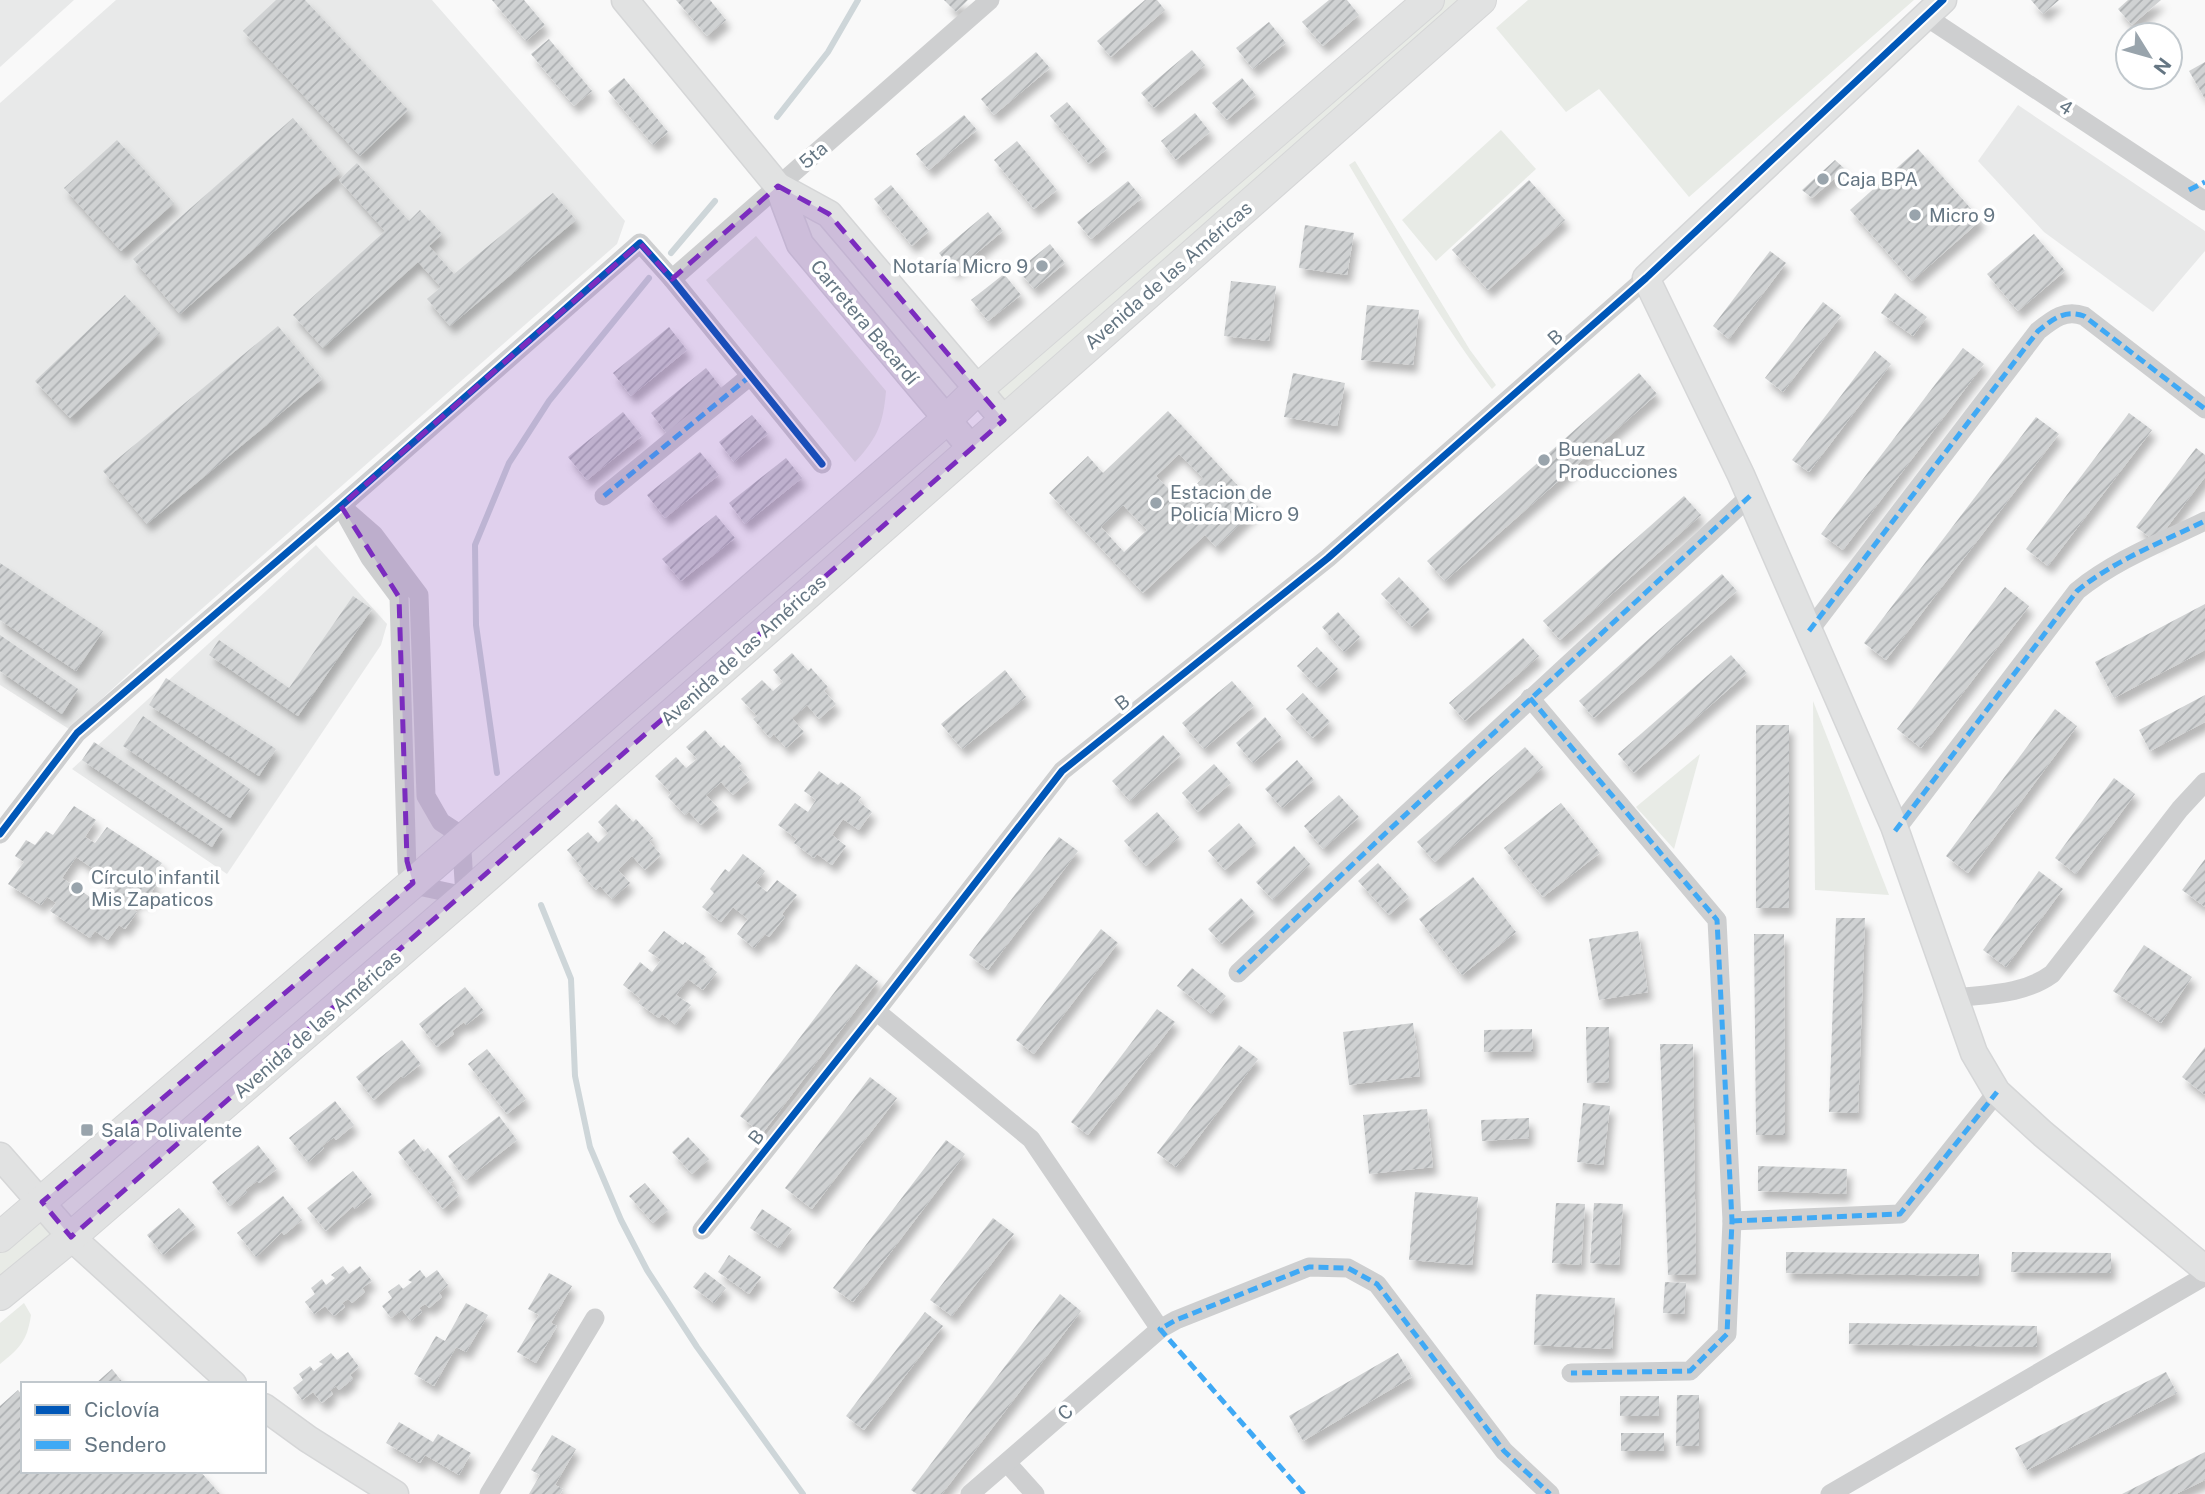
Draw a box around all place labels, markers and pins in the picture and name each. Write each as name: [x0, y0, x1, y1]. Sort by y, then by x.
place label: Caja BPA: [1837, 168, 1918, 190]
marker: Caja BPA: [1815, 171, 1831, 187]
place label: Micro 9: [1929, 204, 1995, 226]
marker: Micro 9: [1907, 207, 1923, 223]
place label: Notaría Micro 9: [892, 255, 1028, 277]
marker: Notaría Micro 9: [1034, 258, 1050, 274]
place label: BuenaLuz Producciones: [1558, 438, 1678, 482]
marker: BuenaLuz Producciones: [1536, 452, 1552, 468]
place label: Estacion de Policía Micro 9: [1170, 481, 1299, 525]
marker: Estacion de Policía Micro 9: [1148, 495, 1164, 511]
place label: Círculo infantil Mis Zapaticos: [91, 866, 220, 910]
marker: Círculo infantil Mis Zapaticos: [69, 880, 85, 896]
place label: Sala Polivalente: [101, 1119, 242, 1141]
marker: Sala Polivalente: [79, 1122, 95, 1138]

